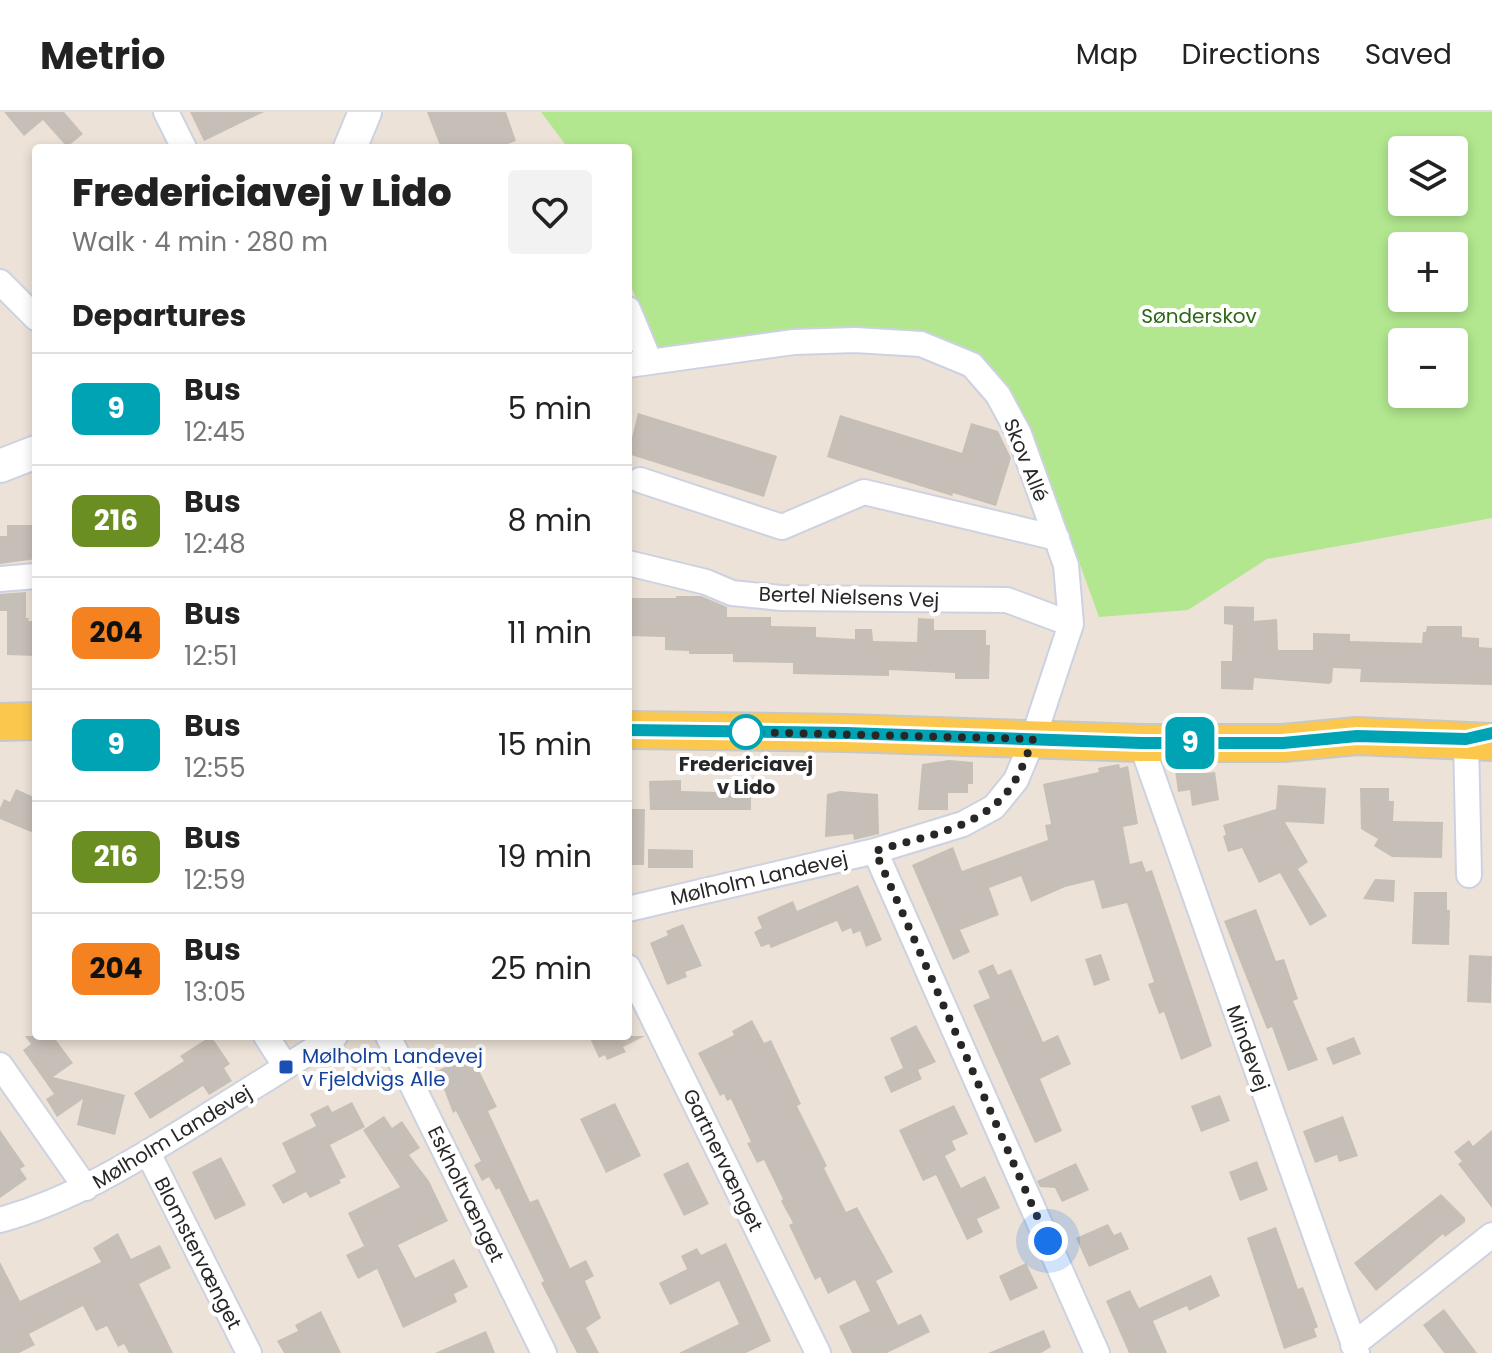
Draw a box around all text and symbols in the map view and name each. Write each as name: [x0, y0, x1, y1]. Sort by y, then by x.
text: Metrio: [40, 29, 165, 82]
text: Map: [1076, 35, 1138, 74]
text: Directions: [1182, 35, 1321, 74]
text: Saved: [1365, 35, 1452, 74]
map controls: [1388, 136, 1468, 408]
button: layers: [1388, 136, 1468, 216]
text: Fredericiavej v Lido: [72, 166, 452, 219]
button: heart: [508, 170, 592, 254]
text: Walk · 4 min · 280 m: [72, 224, 328, 260]
button: +: [1388, 232, 1468, 312]
text: Departures: [72, 294, 246, 337]
park label: Sønderskov: [1141, 302, 1257, 330]
button: −: [1388, 328, 1468, 408]
text: Bus: [184, 368, 241, 411]
text: 5 min: [508, 387, 592, 430]
text: 9: [107, 389, 125, 428]
text: 12:45: [184, 414, 246, 450]
street label: Skov Allé: [997, 414, 1055, 506]
text: Bus: [184, 480, 241, 523]
text: 8 min: [508, 499, 592, 542]
text: 216: [94, 501, 138, 540]
text: 12:48: [184, 526, 246, 562]
street label: Bertel Nielsens Vej: [758, 580, 940, 614]
text: Bus: [184, 592, 241, 635]
text: 11 min: [507, 611, 592, 654]
text: 204: [89, 613, 143, 652]
text: 12:51: [184, 638, 237, 674]
text: Bus: [184, 704, 241, 747]
marker: Fredericiavej v Lido: [729, 715, 763, 749]
line badge: 9: [1164, 717, 1216, 769]
text: 15 min: [498, 723, 592, 766]
text: 9: [1181, 723, 1199, 762]
text: 9: [107, 725, 125, 764]
text: 12:55: [184, 750, 245, 786]
place label: Fredericiavej v Lido: [679, 750, 813, 801]
text: Bus: [184, 816, 241, 859]
text: 19 min: [498, 835, 592, 878]
text: 216: [94, 837, 138, 876]
street label: Mølholm Landevej: [668, 844, 850, 912]
text: 12:59: [184, 862, 246, 898]
text: Bus: [184, 928, 241, 971]
text: 25 min: [490, 947, 592, 990]
text: 204: [89, 949, 143, 988]
text: 13:05: [184, 974, 246, 1010]
street label: Mindevej: [1220, 1001, 1276, 1095]
place label: Mølholm Landevej v Fjeldvigs Alle: [302, 1042, 483, 1093]
marker: Mølholm Landevej v Fjeldvigs Alle: [277, 1058, 295, 1076]
street label: Mølholm Landevej: [87, 1078, 257, 1196]
street label: Gartnervænget: [676, 1084, 770, 1236]
street label: Eskholtvænget: [421, 1121, 511, 1267]
street label: Blomstervænget: [148, 1172, 248, 1334]
your location: [1028, 1221, 1068, 1261]

